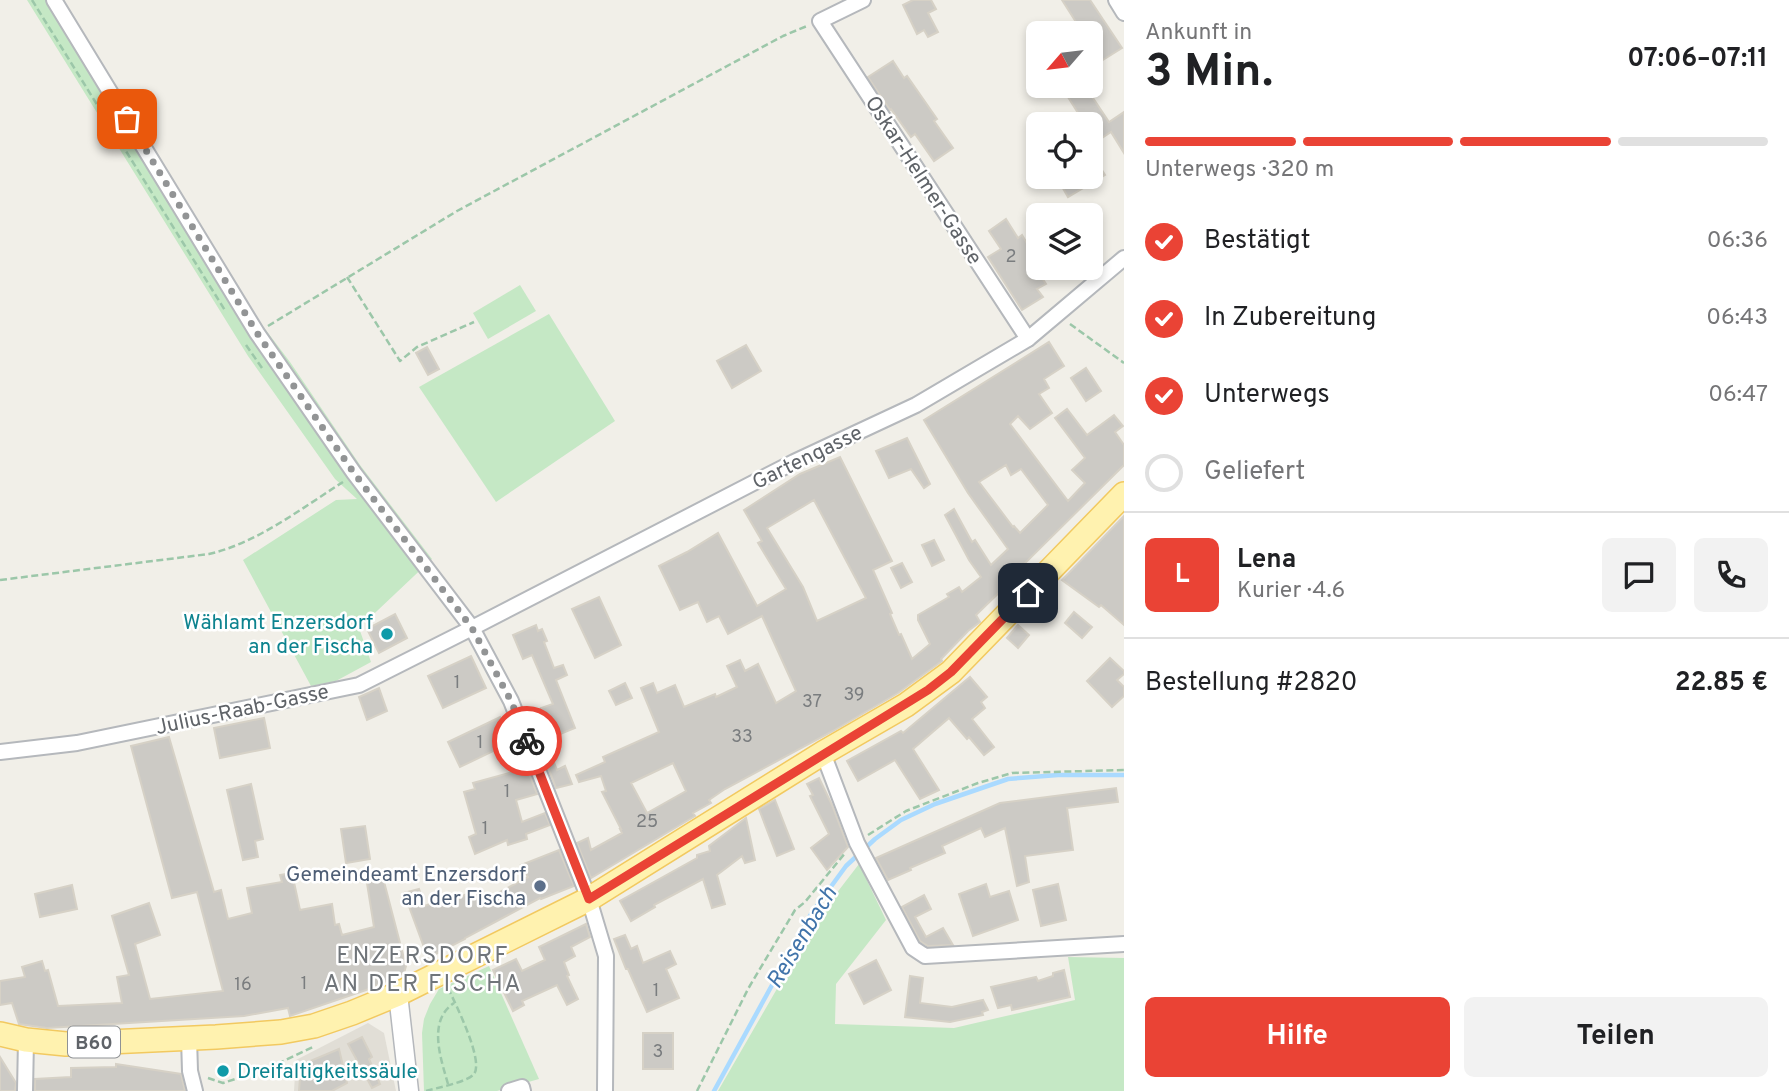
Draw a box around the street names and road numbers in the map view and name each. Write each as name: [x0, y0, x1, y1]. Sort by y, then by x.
street label: Oskar-Helmer-Gasse: [858, 91, 987, 270]
street label: Gartengasse: [748, 420, 867, 497]
street label: Julius-Raab-Gasse: [153, 679, 331, 742]
road number: B60: [68, 1026, 120, 1058]

